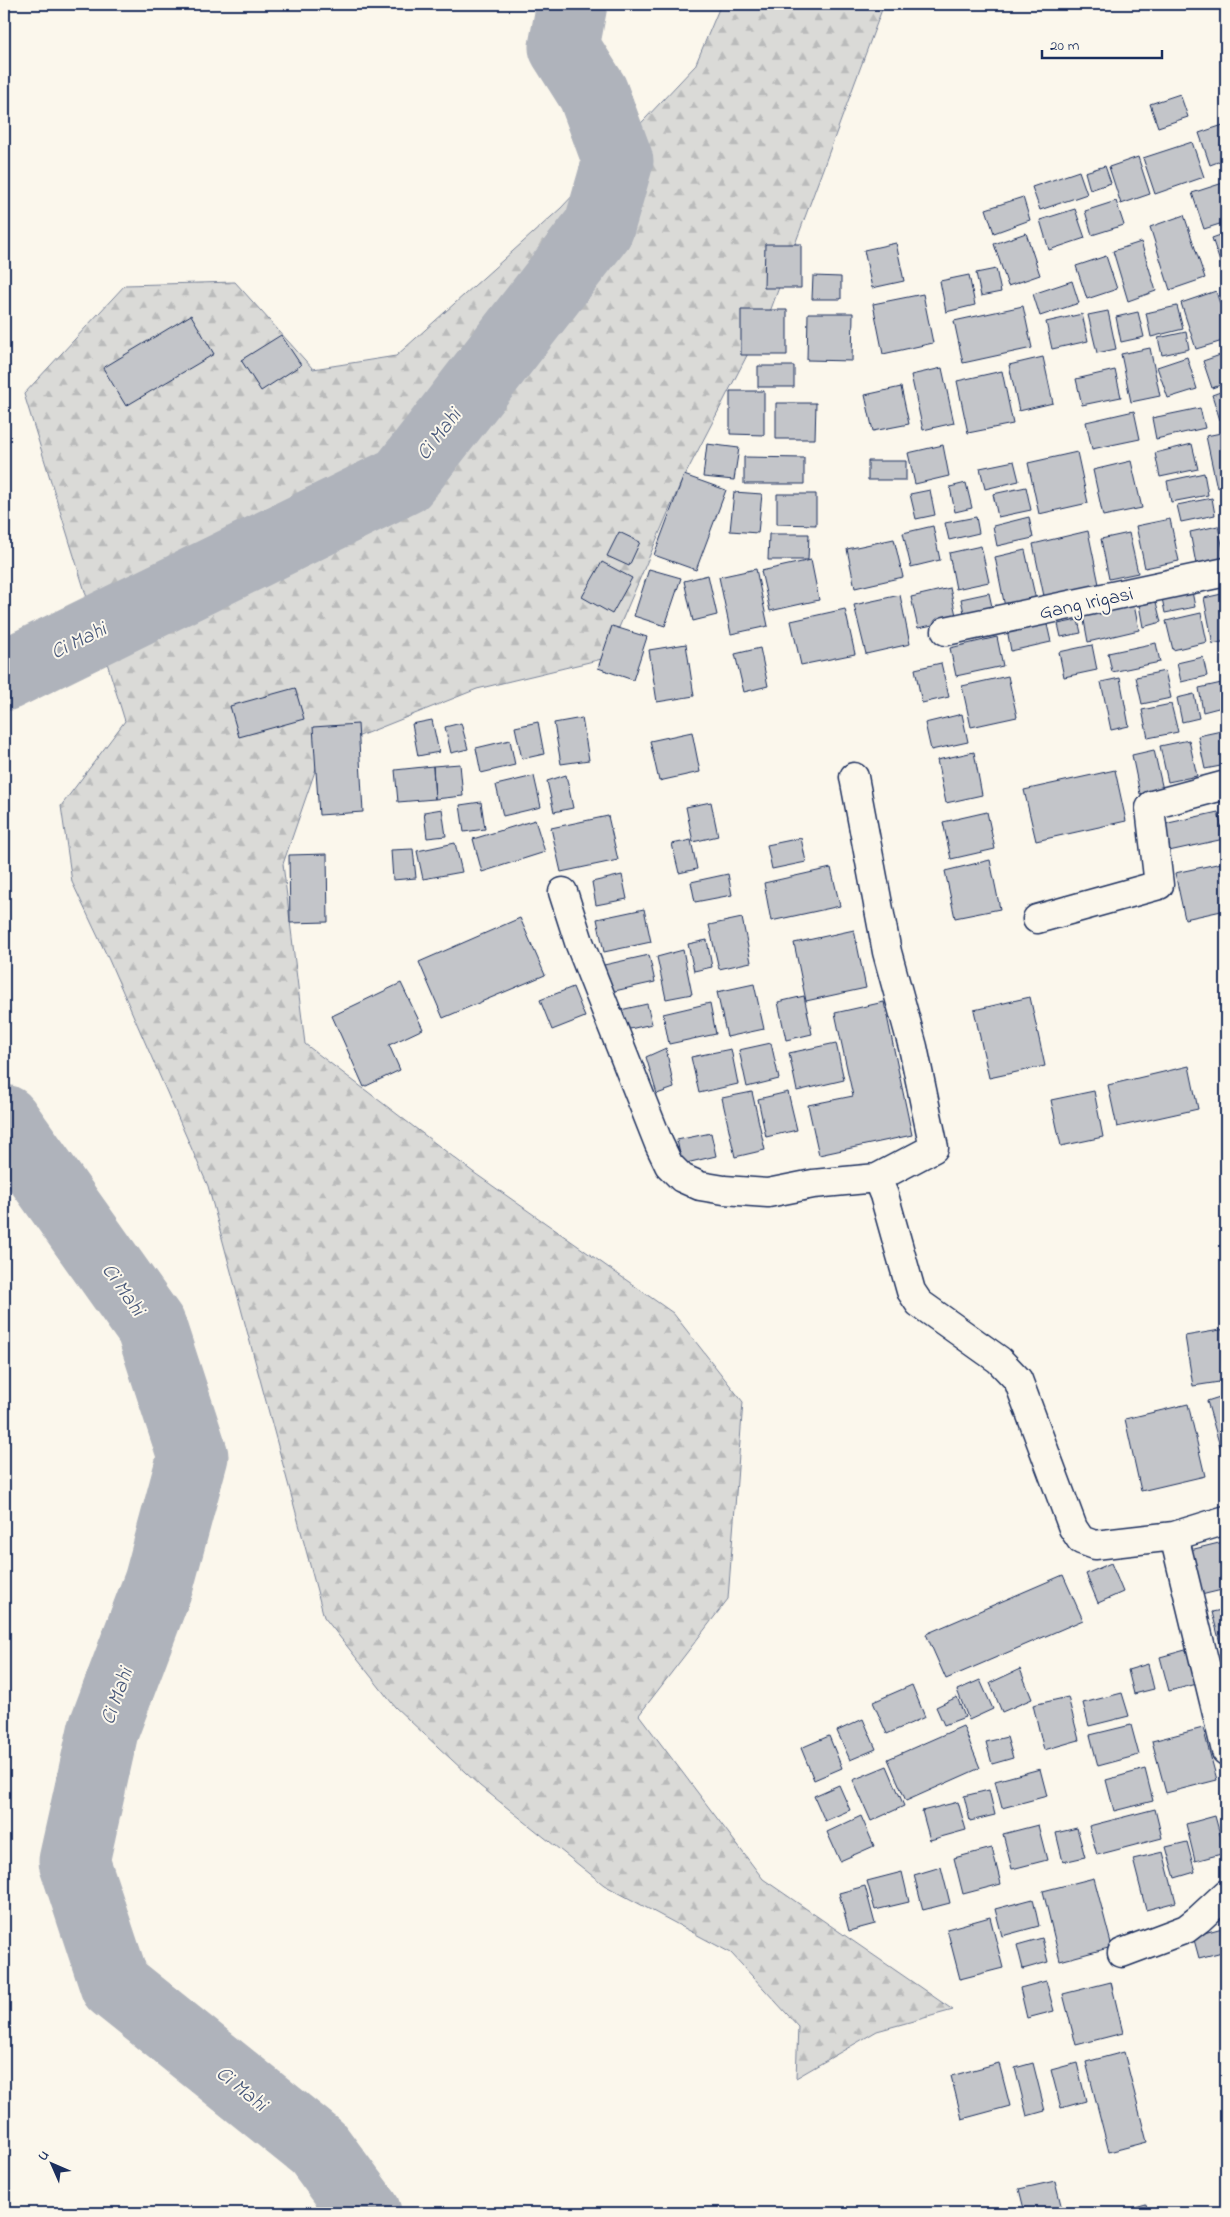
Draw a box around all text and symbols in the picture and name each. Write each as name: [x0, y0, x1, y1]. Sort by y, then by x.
scale bar: [1042, 28, 1162, 60]
text: 20 m: [1050, 35, 1080, 57]
water label: Ci Mahi: [410, 401, 471, 467]
street label: Gang Irigasi: [1037, 580, 1136, 630]
water label: Ci Mahi: [46, 615, 114, 668]
water label: Ci Mahi: [93, 1258, 153, 1324]
water label: Ci Mahi: [94, 1662, 143, 1729]
water label: Ci Mahi: [209, 2060, 275, 2121]
north arrow: [28, 2140, 78, 2190]
text: U: [33, 2145, 55, 2166]

